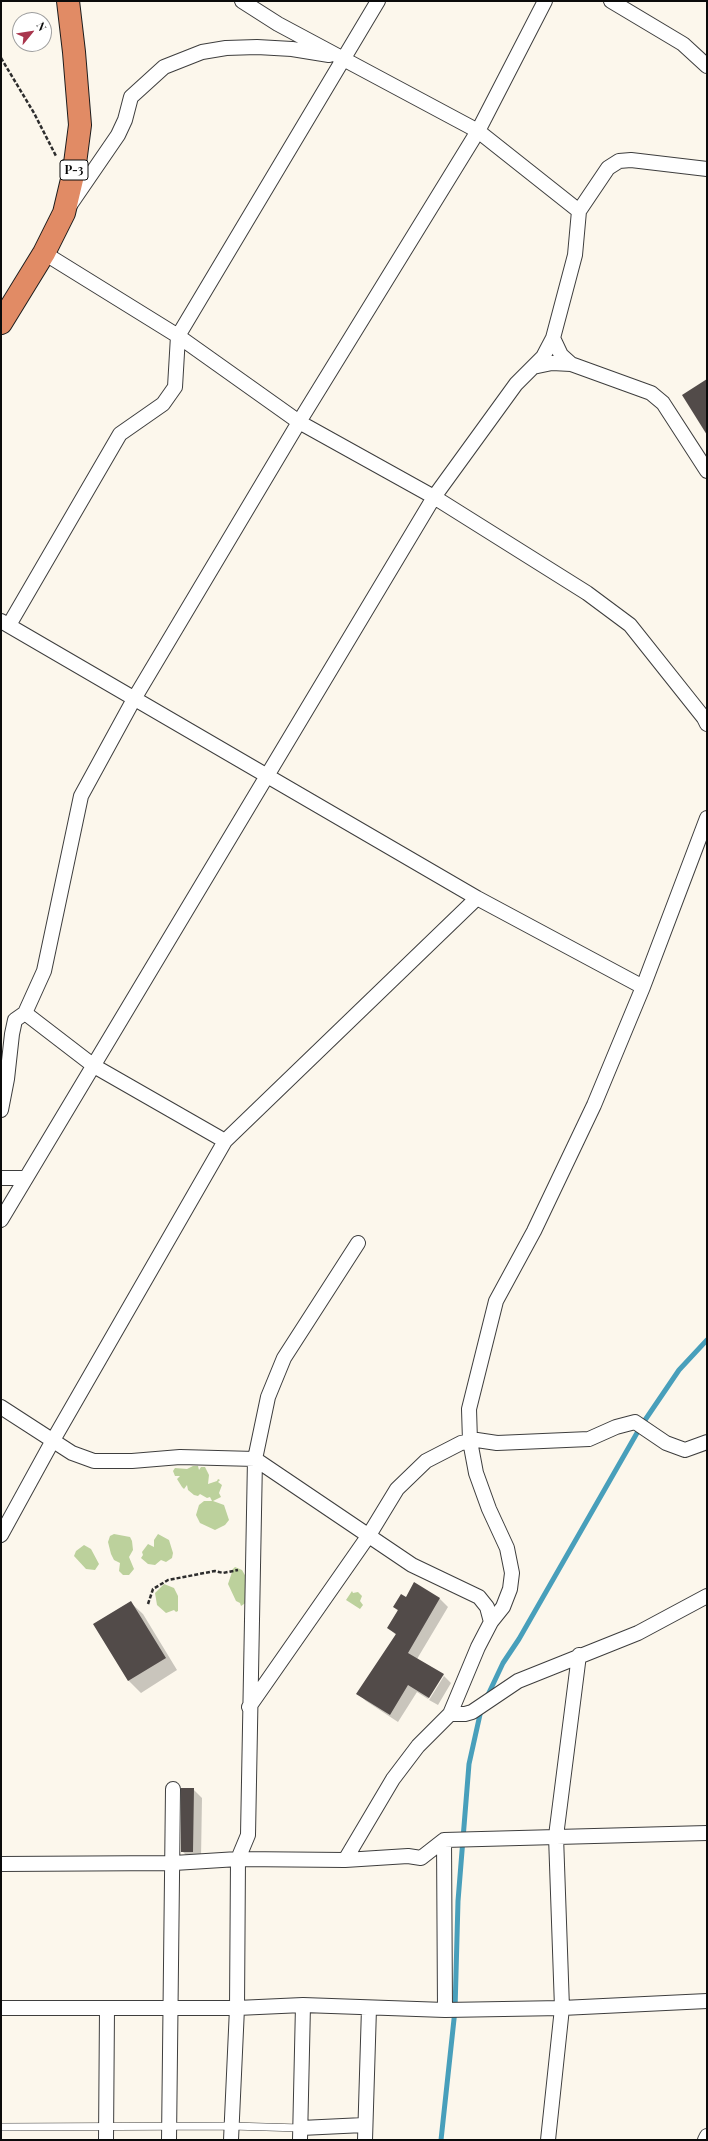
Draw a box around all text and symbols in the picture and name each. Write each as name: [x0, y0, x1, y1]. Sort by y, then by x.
north arrow: [12, 12, 52, 52]
text: N: [33, 19, 50, 33]
road number: P-3: [60, 160, 88, 180]

